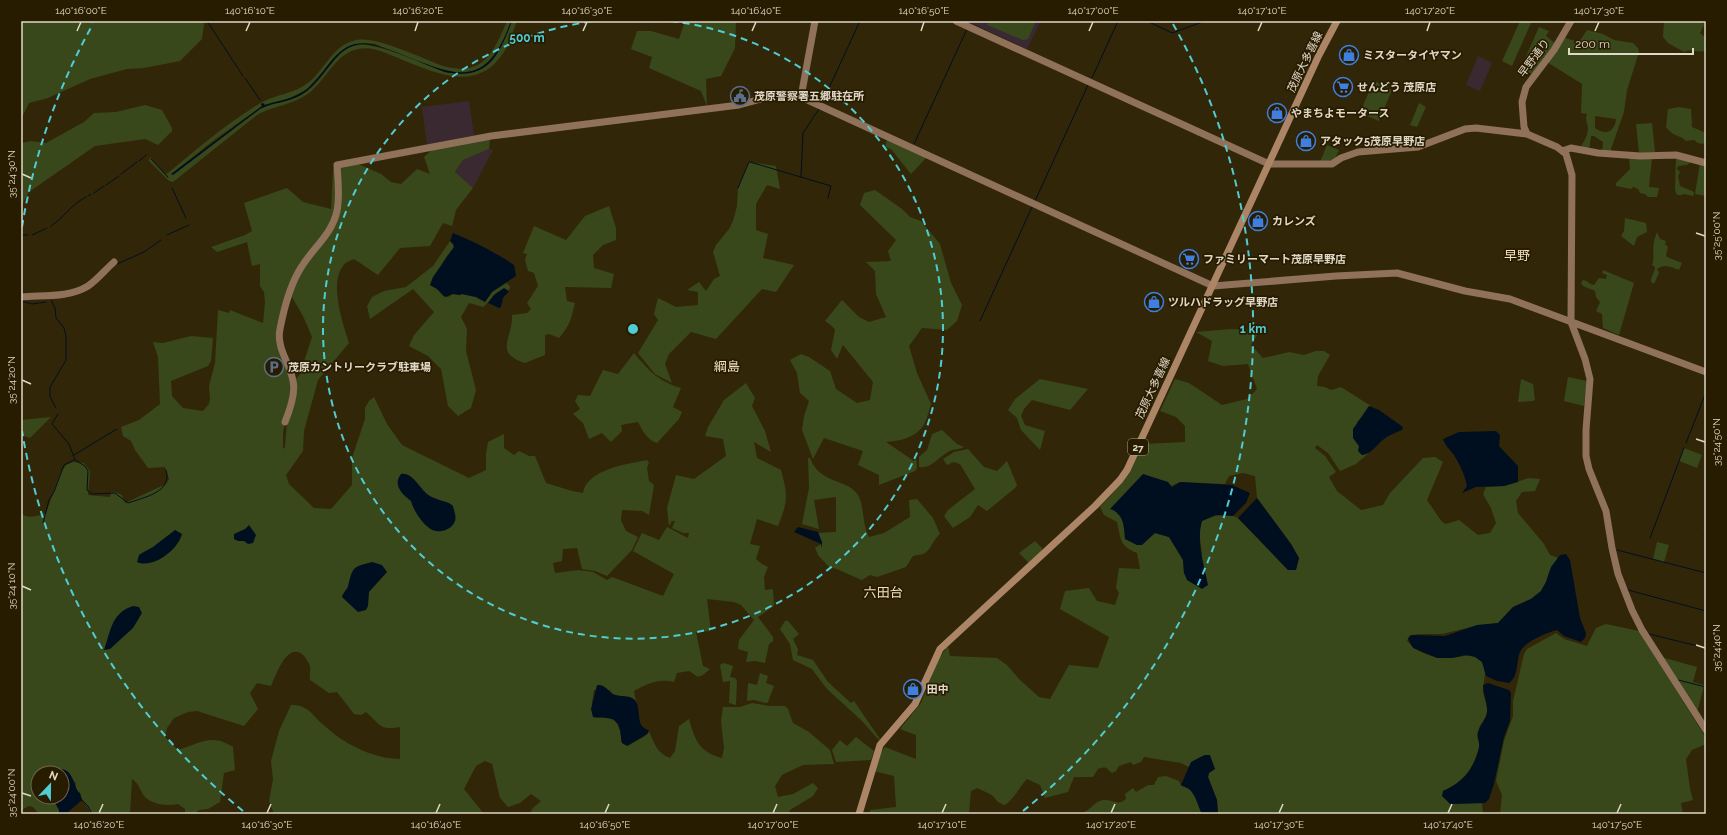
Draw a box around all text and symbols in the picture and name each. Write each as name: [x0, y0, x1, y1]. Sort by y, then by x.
text: 140°16'00"E: [55, 5, 107, 16]
text: 140°16'10"E: [225, 5, 275, 16]
text: 140°16'20"E: [393, 5, 443, 16]
text: 140°16'30"E: [562, 5, 612, 16]
text: 140°16'40"E: [731, 5, 781, 16]
text: 140°16'50"E: [899, 5, 949, 16]
text: 140°17'00"E: [1068, 5, 1119, 16]
text: 140°17'10"E: [1237, 5, 1287, 16]
text: 140°17'20"E: [1405, 5, 1455, 16]
text: 140°17'30"E: [1574, 5, 1624, 16]
street label: 茂原大多喜線: [1285, 29, 1325, 95]
scale bar: [1569, 30, 1693, 56]
text: 500 m: [509, 31, 545, 45]
street label: 早野通り: [1516, 37, 1552, 79]
text: 200 m: [1575, 37, 1610, 51]
shop icon: ミスタータイヤマン: [1338, 44, 1360, 66]
place label: ミスタータイヤマン: [1363, 49, 1462, 62]
supermarket icon: せんどう 茂原店: [1332, 76, 1354, 98]
place label: せんどう 茂原店: [1357, 81, 1436, 94]
public building icon: 茂原警察署五郷駐在所: [729, 85, 751, 107]
place label: 茂原警察署五郷駐在所: [754, 90, 864, 103]
shop icon: やまちよモータース: [1266, 102, 1288, 124]
place label: やまちよモータース: [1291, 107, 1389, 120]
shop icon: アタック5茂原早野店: [1295, 130, 1317, 152]
place label: アタック5茂原早野店: [1320, 135, 1425, 148]
text: 35°24'30"N: [6, 150, 17, 198]
shop icon: カレンズ: [1247, 210, 1269, 232]
text: 35°25'00"N: [1711, 212, 1722, 260]
place label: カレンズ: [1272, 215, 1316, 228]
supermarket icon: ファミリーマート茂原早野店: [1178, 248, 1200, 270]
district label: 早野: [1504, 248, 1530, 263]
place label: ファミリーマート茂原早野店: [1203, 253, 1346, 266]
shop icon: ツルハドラッグ早野店: [1143, 291, 1165, 313]
place label: ツルハドラッグ早野店: [1168, 296, 1278, 309]
centre of rings: [626, 322, 640, 336]
text: 1 km: [1240, 322, 1266, 336]
street label: 茂原大多喜線: [1133, 355, 1173, 421]
text: 35°24'20"N: [6, 356, 17, 404]
parking icon: 茂原カントリークラブ駐車場: [263, 356, 285, 378]
district label: 綱島: [714, 359, 740, 374]
place label: 茂原カントリークラブ駐車場: [288, 361, 431, 374]
text: 35°24'50"N: [1711, 418, 1722, 466]
road number: 27: [1128, 439, 1148, 455]
text: 35°24'10"N: [6, 562, 17, 610]
district label: 六田台: [863, 585, 903, 600]
text: 35°24'40"N: [1711, 624, 1722, 672]
shop icon: 田中: [902, 678, 924, 700]
place label: 田中: [927, 683, 949, 696]
north arrow: [30, 765, 70, 805]
text: 35°24'00"N: [6, 769, 17, 817]
text: N: [47, 769, 60, 784]
text: 140°16'20"E: [74, 819, 124, 830]
text: 140°16'30"E: [242, 819, 292, 830]
text: 140°16'40"E: [411, 819, 461, 830]
text: 140°16'50"E: [580, 819, 630, 830]
text: 140°17'00"E: [748, 819, 799, 830]
text: 140°17'10"E: [917, 819, 967, 830]
text: 140°17'20"E: [1086, 819, 1136, 830]
text: 140°17'30"E: [1254, 819, 1304, 830]
text: 140°17'40"E: [1423, 819, 1473, 830]
text: 140°17'50"E: [1592, 819, 1642, 830]

